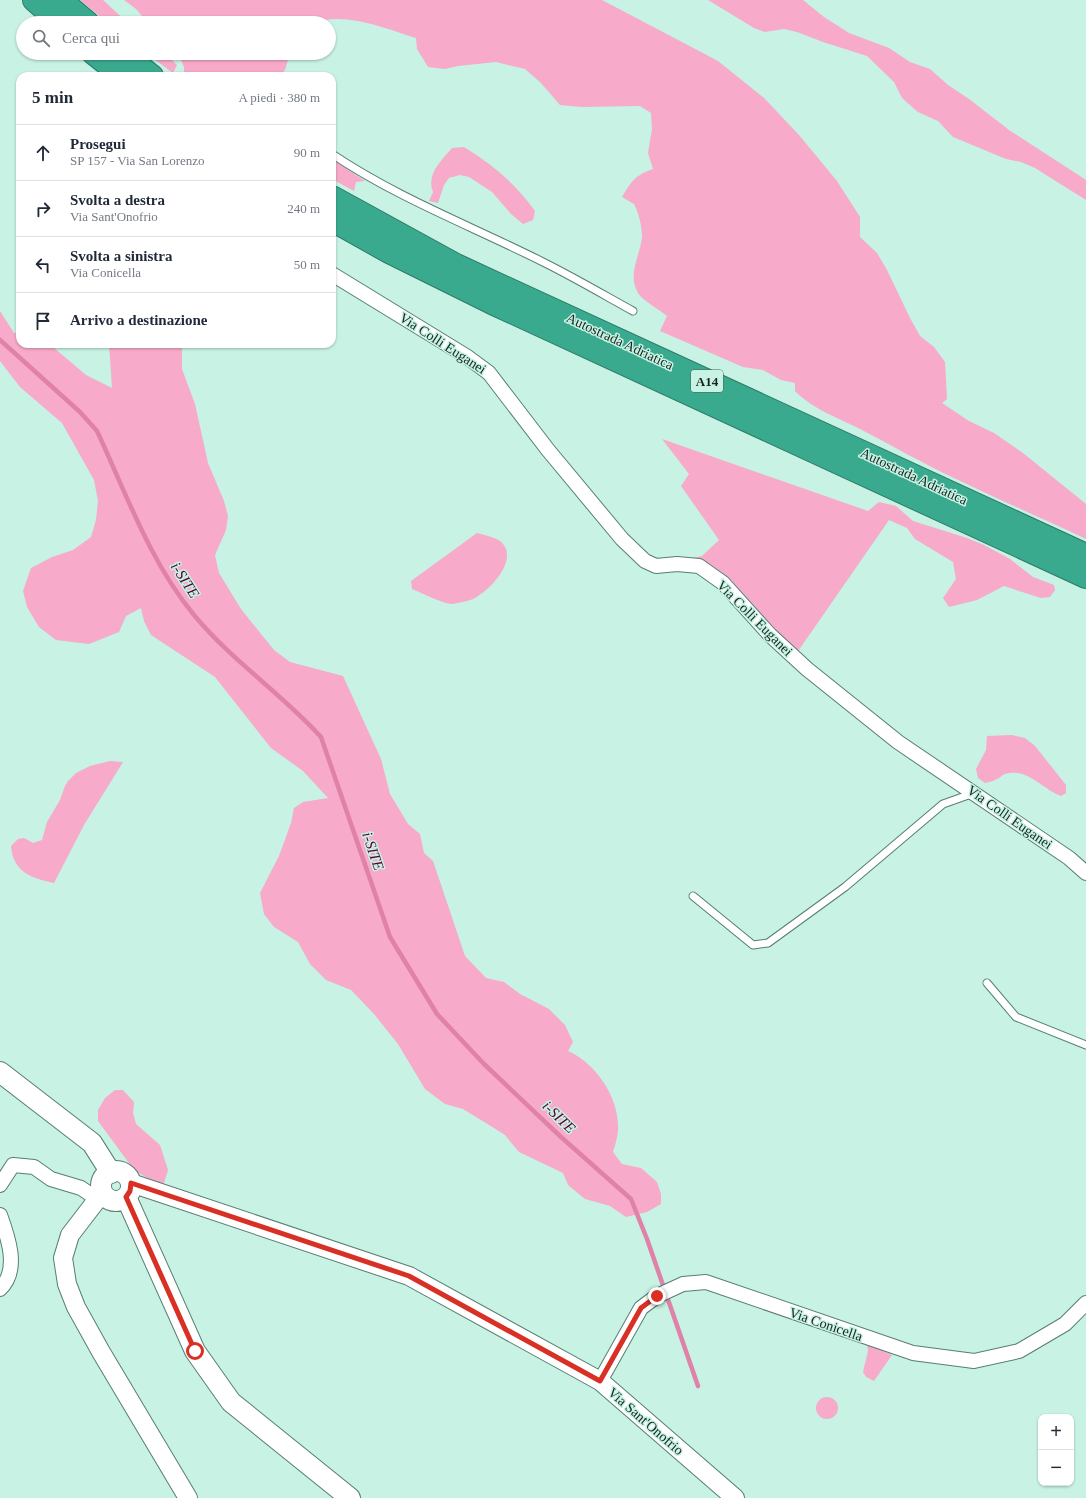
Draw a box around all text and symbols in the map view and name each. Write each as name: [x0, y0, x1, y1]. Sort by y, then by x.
search box: [16, 16, 336, 60]
icon: search: [30, 27, 52, 49]
text: Cerca qui: [62, 30, 120, 46]
text: 5 min: [32, 88, 73, 107]
text: A piedi · 380 m: [238, 90, 320, 105]
text: Prosegui: [70, 136, 126, 152]
icon: ahead: [32, 142, 54, 164]
text: 90 m: [294, 145, 320, 160]
text: SP 157 - Via San Lorenzo: [70, 153, 205, 168]
text: Svolta a destra: [70, 192, 165, 208]
icon: right: [32, 198, 54, 220]
text: 240 m: [287, 201, 320, 216]
text: Via Sant'Onofrio: [70, 209, 158, 224]
text: Svolta a sinistra: [70, 248, 173, 264]
icon: left: [32, 254, 54, 276]
text: 50 m: [294, 257, 320, 272]
text: Via Conicella: [70, 265, 141, 280]
icon: arrive: [32, 310, 54, 332]
street label: Via Colli Euganei: [397, 310, 489, 377]
street label: Autostrada Adriatica: [564, 310, 676, 373]
text: Arrivo a destinazione: [70, 312, 207, 328]
road number: A14: [691, 370, 723, 392]
street label: Autostrada Adriatica: [858, 445, 970, 508]
water label: i-SITE: [168, 559, 202, 601]
street label: Via Colli Euganei: [714, 578, 795, 659]
street label: Via Colli Euganei: [964, 783, 1055, 852]
water label: i-SITE: [359, 830, 387, 872]
water label: i-SITE: [539, 1098, 579, 1136]
route end: [648, 1287, 666, 1305]
street label: Via Conicella: [787, 1305, 865, 1344]
route start: [186, 1342, 204, 1360]
street label: Via Sant'Onofrio: [605, 1385, 686, 1458]
map controls: [1038, 1414, 1074, 1486]
button: +: [1038, 1414, 1074, 1450]
button: −: [1038, 1450, 1074, 1486]

